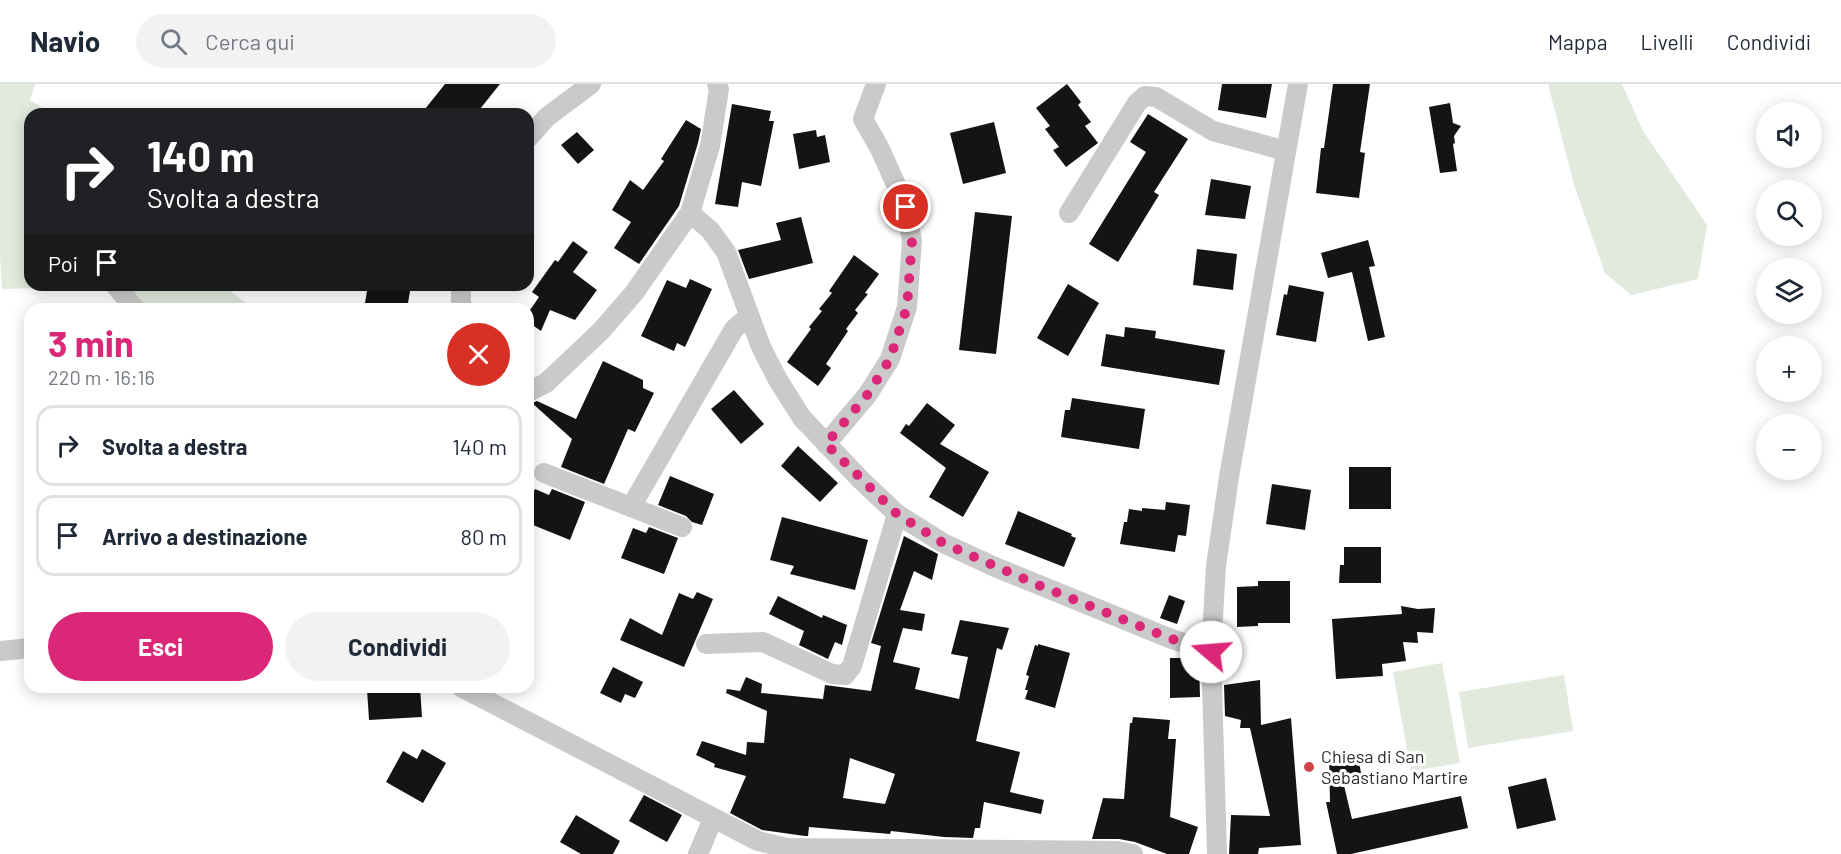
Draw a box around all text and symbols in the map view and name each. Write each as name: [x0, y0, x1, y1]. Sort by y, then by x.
search box: [136, 14, 556, 68]
text: Navio: [30, 24, 100, 58]
icon: search: [157, 25, 190, 58]
text: Cerca qui: [205, 28, 295, 54]
text: Mappa: [1548, 29, 1608, 54]
text: Livelli: [1641, 29, 1694, 54]
text: Condividi: [1727, 29, 1811, 54]
map controls: [1756, 102, 1822, 480]
button: sound: [1756, 102, 1822, 168]
text: 140 m: [147, 130, 255, 180]
icon: right: [48, 132, 126, 210]
button: search: [1756, 180, 1822, 246]
text: Svolta a destra: [147, 181, 320, 213]
pin: [880, 181, 931, 232]
icon: arrive: [889, 190, 922, 223]
icon: arrive: [90, 246, 123, 279]
text: Poi: [48, 250, 78, 276]
button: layers: [1756, 258, 1822, 324]
text: 3 min: [48, 321, 134, 364]
button: close: [447, 323, 510, 386]
button: +: [1756, 336, 1822, 402]
text: 220 m · 16:16: [48, 365, 155, 389]
button: −: [1756, 414, 1822, 480]
icon: right: [51, 429, 84, 462]
text: Svolta a destra: [102, 433, 247, 459]
text: 140 m: [452, 433, 507, 459]
icon: arrive: [51, 519, 84, 552]
text: Arrivo a destinazione: [102, 523, 308, 549]
text: 80 m: [461, 523, 507, 549]
button: Esci: [48, 612, 273, 681]
button: Condividi: [285, 612, 510, 681]
position arrow: [1179, 620, 1243, 684]
place label: Chiesa di San Sebastiano Martire: [1321, 745, 1468, 788]
marker: Chiesa di San Sebastiano Martire: [1302, 760, 1316, 774]

